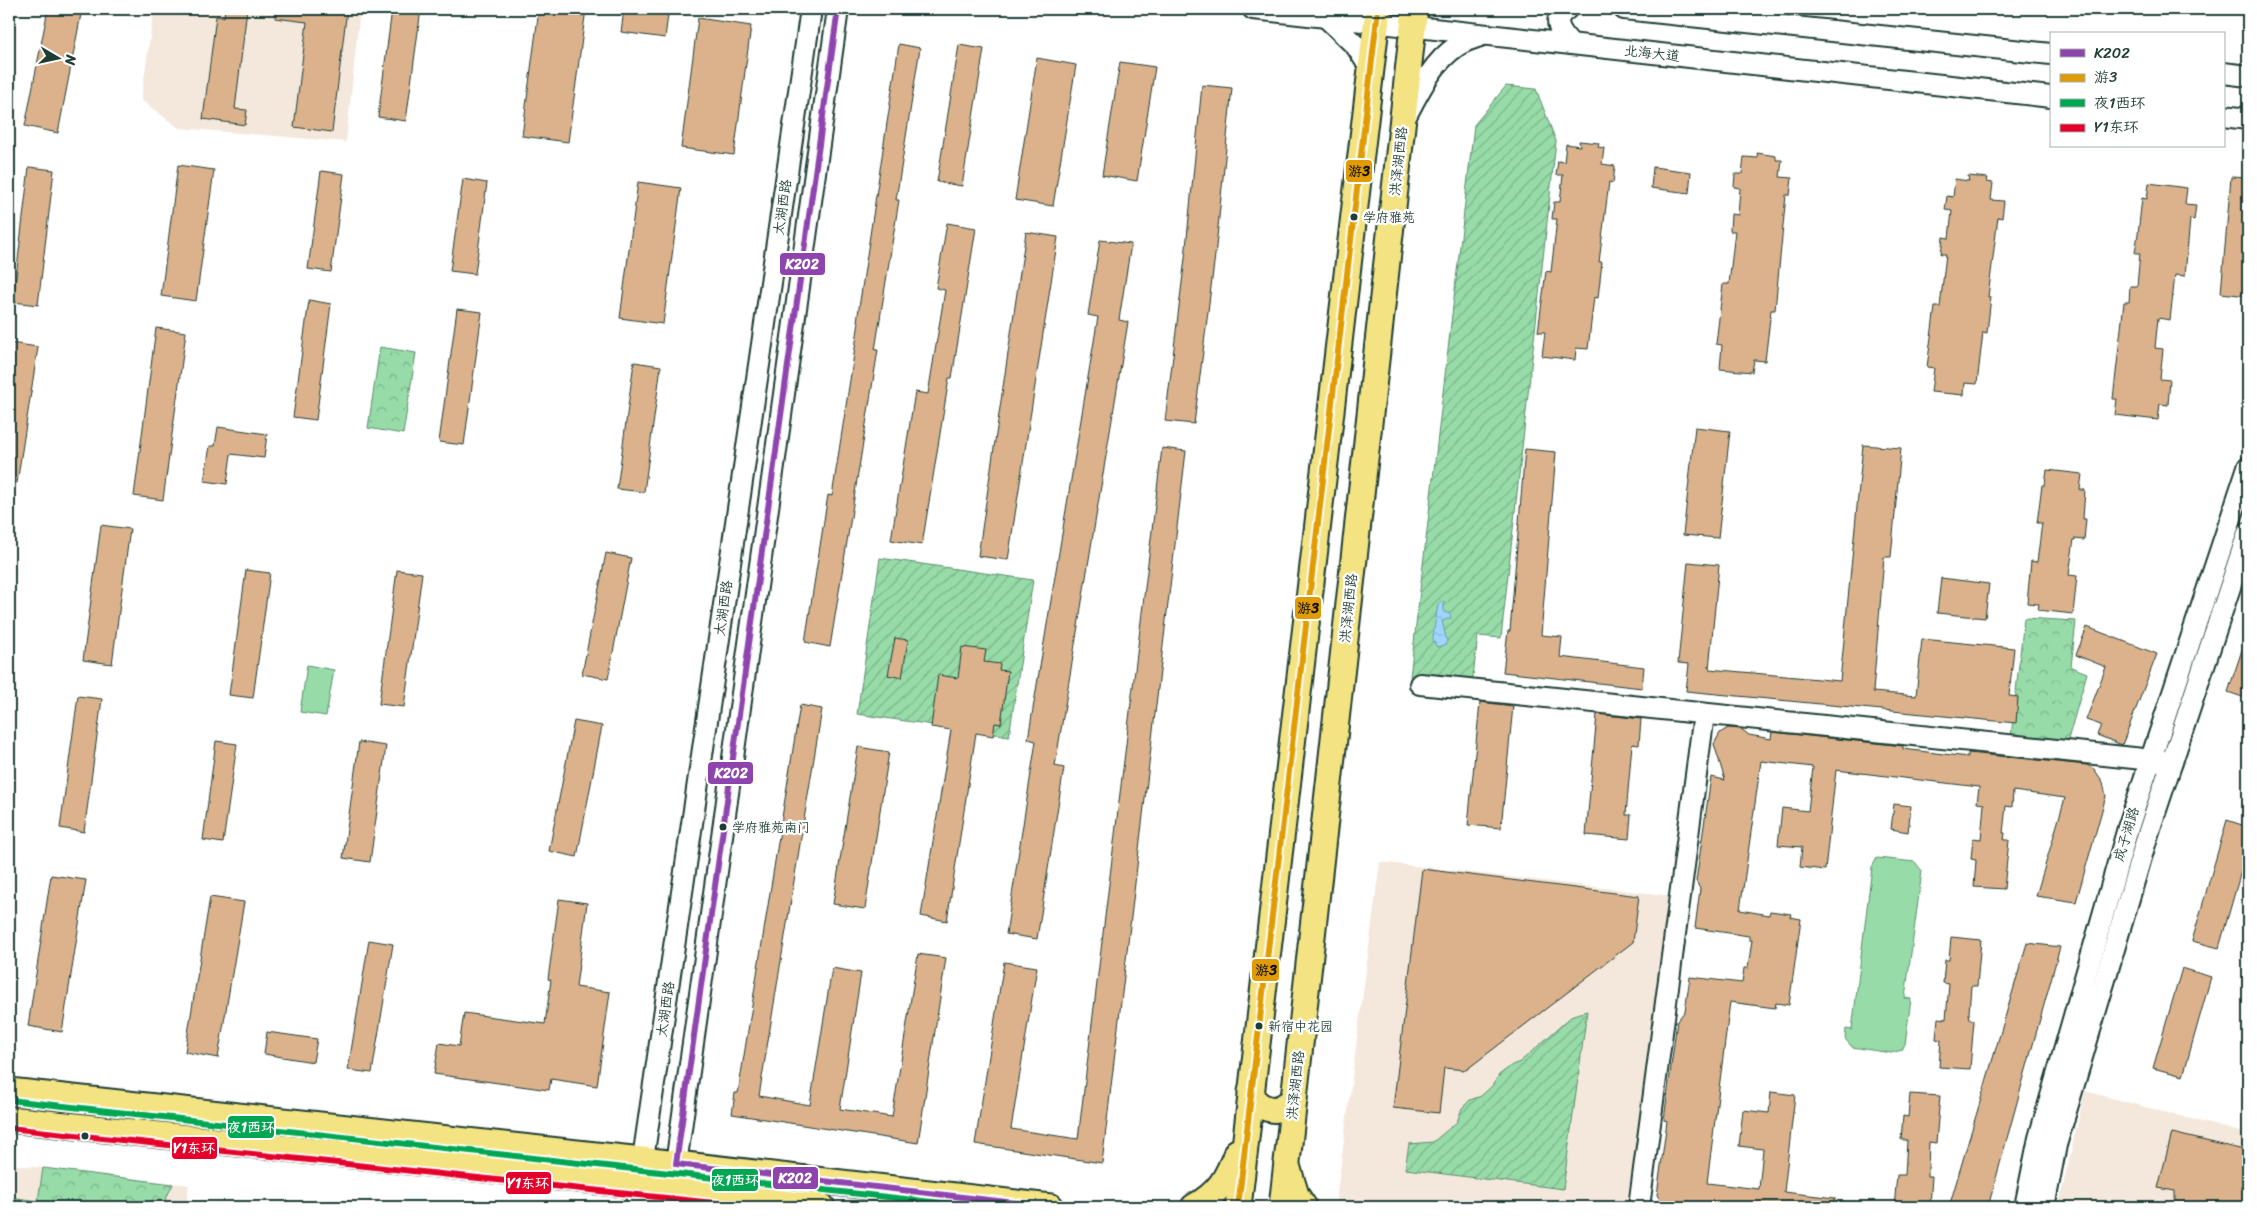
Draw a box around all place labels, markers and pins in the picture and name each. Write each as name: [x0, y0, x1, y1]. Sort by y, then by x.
place label: 学府雅苑: [1363, 206, 1415, 229]
marker: 学府雅苑: [1349, 212, 1359, 222]
place label: 学府雅苑南门: [732, 816, 810, 839]
marker: 学府雅苑南门: [718, 822, 728, 832]
place label: 新宿中花园: [1268, 1015, 1333, 1038]
marker: 新宿中花园: [1254, 1021, 1264, 1031]
unlabelled marker: [80, 1131, 90, 1141]

